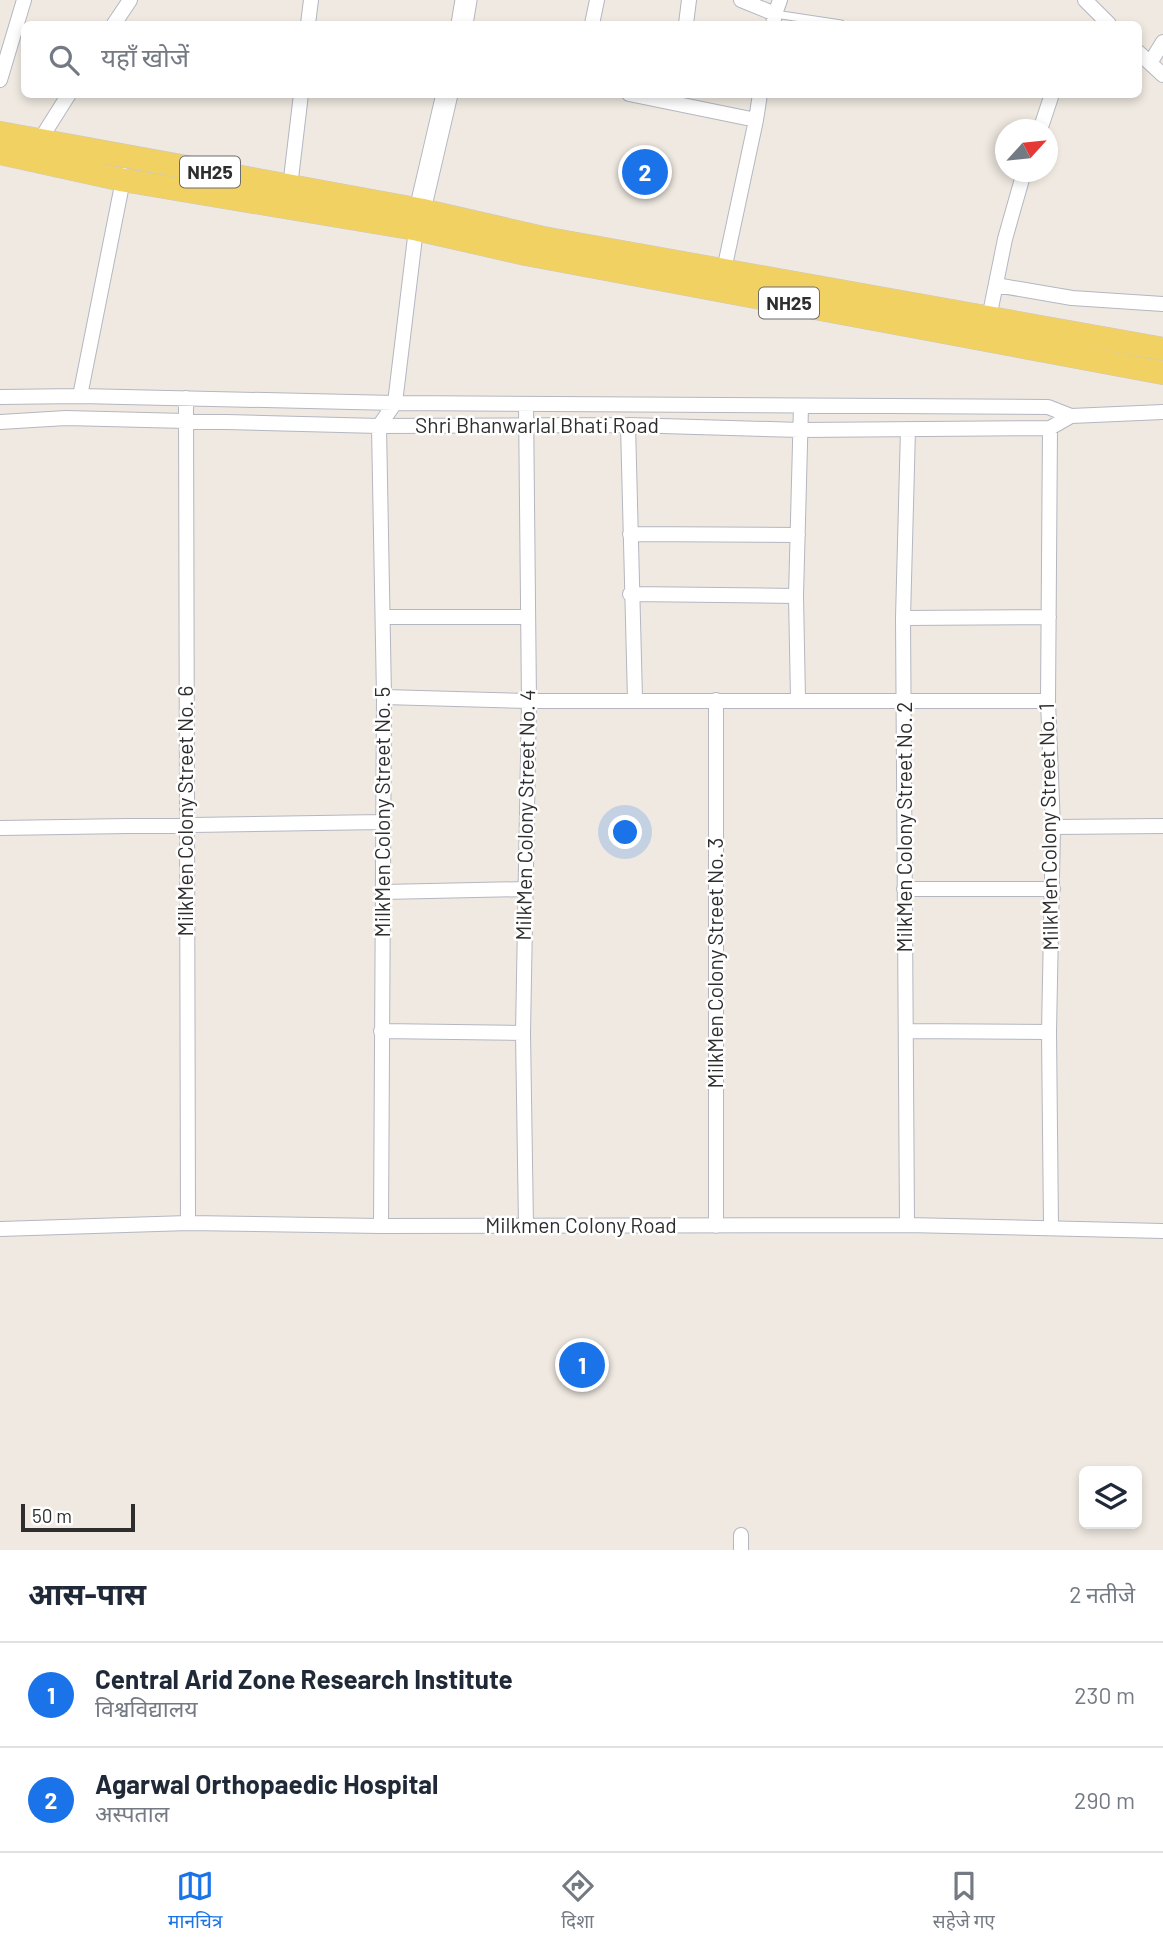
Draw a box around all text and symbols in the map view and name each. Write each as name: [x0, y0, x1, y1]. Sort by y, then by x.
search box: [21, 21, 1142, 98]
icon: search: [45, 41, 83, 79]
text: यहाँ खोजें: [101, 41, 189, 72]
north arrow: [995, 119, 1058, 182]
pin: 2: [622, 146, 668, 198]
road number: NH25: [180, 156, 240, 188]
road number: NH25: [759, 288, 819, 318]
street label: Shri Bhanwarlal Bhati Road: [415, 412, 659, 437]
street label: MilkMen Colony Street No. 6: [172, 686, 197, 936]
street label: MilkMen Colony Street No. 5: [369, 687, 394, 937]
street label: MilkMen Colony Street No. 4: [510, 689, 539, 941]
street label: MilkMen Colony Street No. 2: [891, 701, 916, 953]
street label: MilkMen Colony Street No. 1: [1033, 703, 1062, 951]
your location: [608, 815, 642, 849]
street label: MilkMen Colony Street No. 3: [702, 838, 727, 1088]
street label: Milkmen Colony Road: [485, 1212, 677, 1237]
pin: 1: [559, 1339, 605, 1391]
map controls: [1079, 1466, 1142, 1529]
button: layers: [1079, 1466, 1142, 1529]
scale bar: [21, 1501, 135, 1533]
text: 50 m: [32, 1504, 72, 1527]
text: आस-पास: [28, 1575, 146, 1611]
text: 2 नतीजे: [1069, 1580, 1135, 1608]
text: Central Arid Zone Research Institute: [95, 1663, 513, 1694]
text: 1: [47, 1681, 55, 1709]
text: 230 m: [1074, 1681, 1135, 1709]
text: विश्वविद्यालय: [95, 1694, 198, 1722]
text: Agarwal Orthopaedic Hospital: [95, 1768, 438, 1799]
text: 2: [45, 1786, 57, 1814]
text: 290 m: [1074, 1786, 1135, 1814]
text: अस्पताल: [95, 1799, 169, 1827]
tab: मानचित्र: [168, 1867, 222, 1936]
tab: दिशा: [559, 1867, 597, 1936]
tab: सहेजे गए: [933, 1867, 995, 1936]

